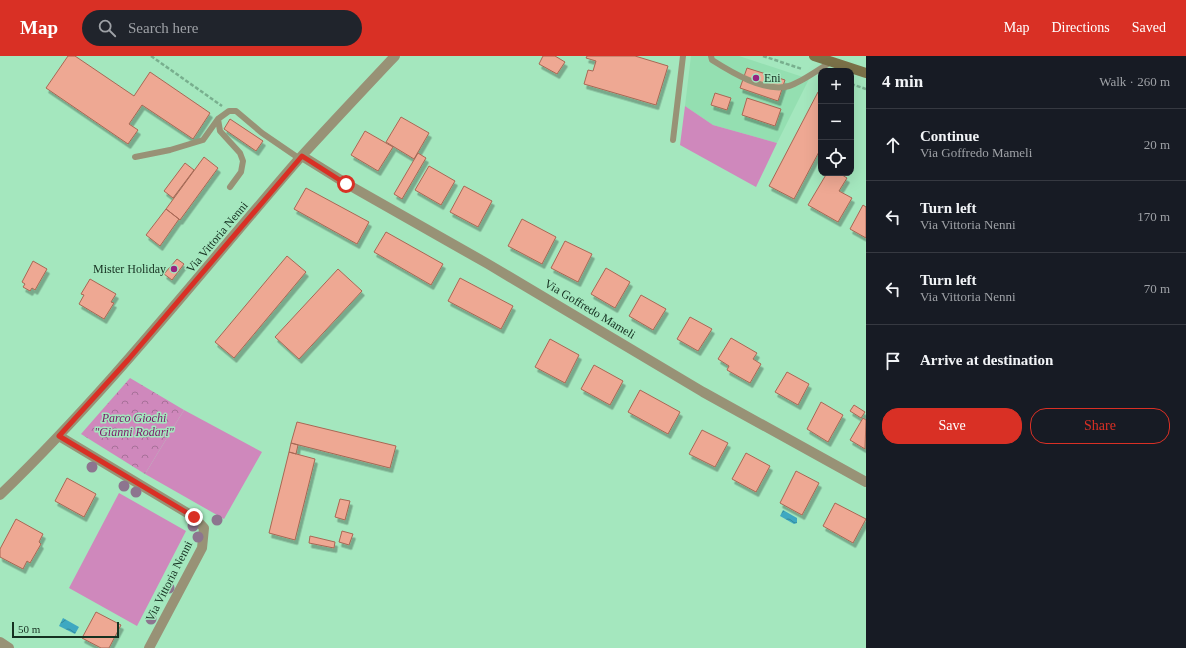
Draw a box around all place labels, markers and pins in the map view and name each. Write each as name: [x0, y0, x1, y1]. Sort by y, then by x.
place label: Eni: [764, 71, 781, 85]
marker: Eni: [751, 73, 761, 83]
place label: Mister Holiday: [93, 262, 166, 276]
marker: Mister Holiday: [169, 264, 179, 274]

